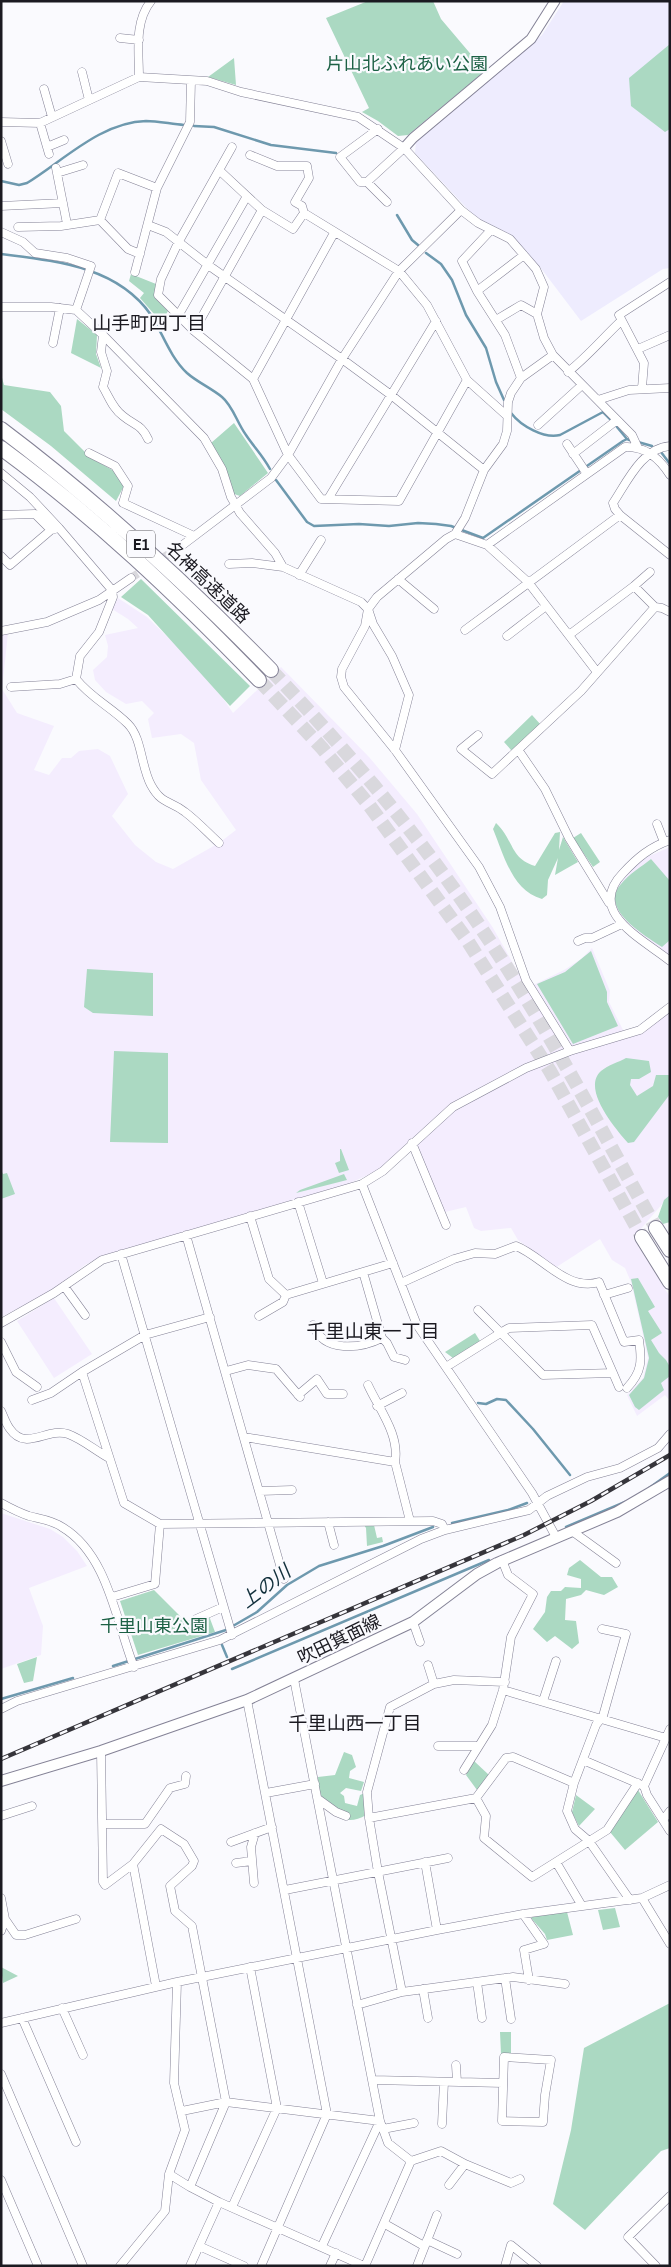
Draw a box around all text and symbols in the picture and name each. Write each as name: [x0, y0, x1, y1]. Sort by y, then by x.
park label: 片山北ふれあい公園: [326, 51, 488, 76]
district label: 山手町四丁目: [92, 310, 206, 336]
road number: E1: [127, 530, 155, 558]
street label: 名神高速道路: [160, 535, 256, 629]
district label: 千里山東一丁目: [306, 1318, 440, 1344]
water label: 上の川: [234, 1557, 297, 1614]
street label: 吹田箕面線: [293, 1608, 385, 1670]
park label: 千里山東公園: [100, 1613, 208, 1638]
district label: 千里山西一丁目: [288, 1710, 422, 1736]

